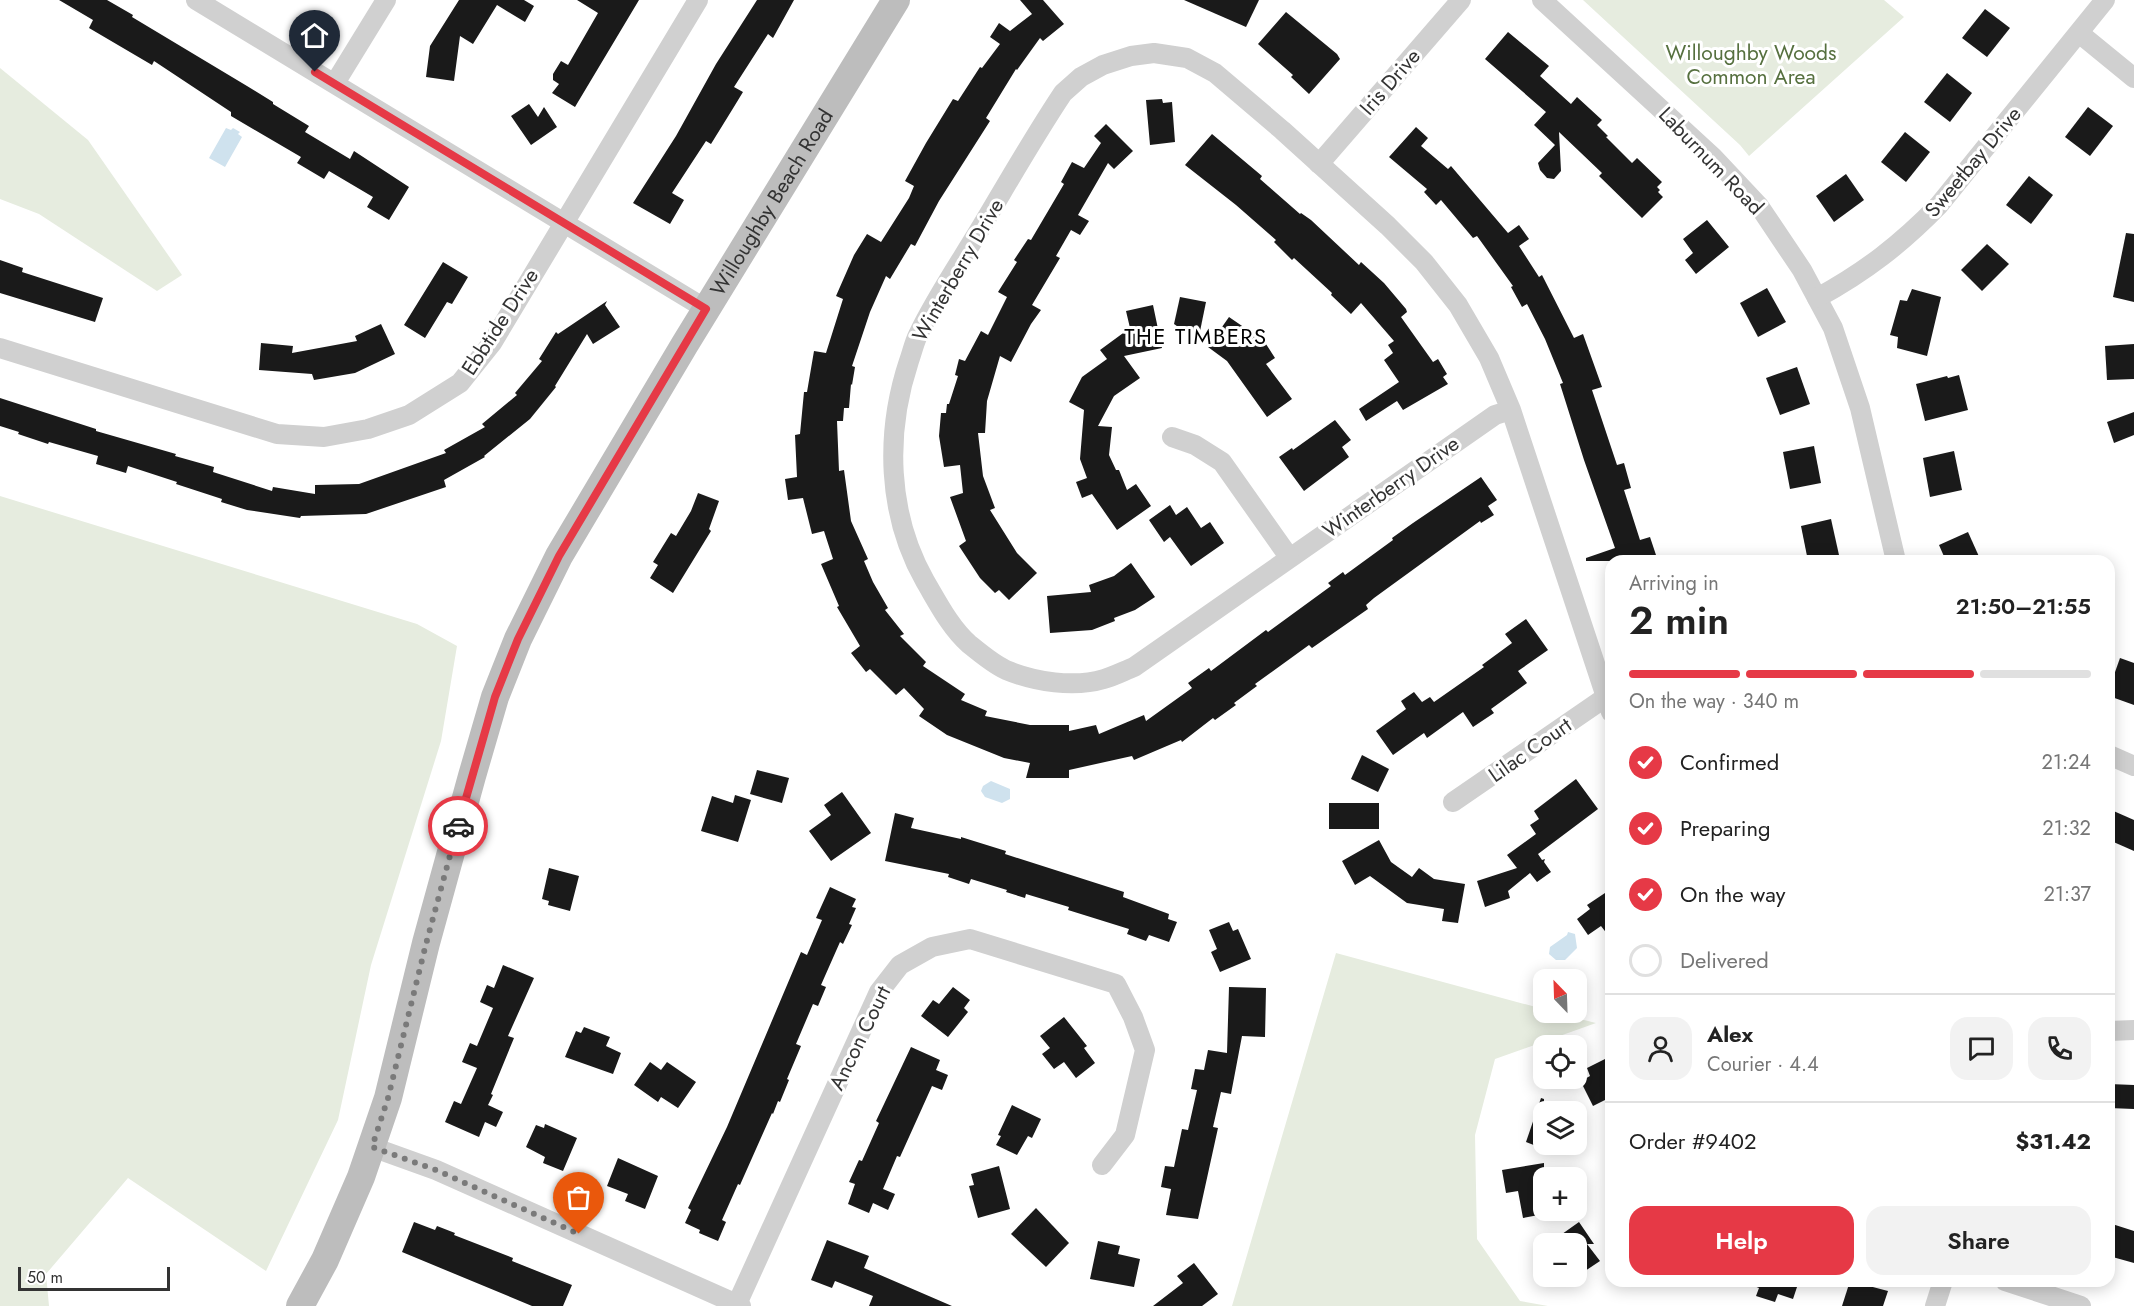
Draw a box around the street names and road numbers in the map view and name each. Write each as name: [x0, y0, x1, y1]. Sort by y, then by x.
street label: Iris Drive: [1353, 42, 1427, 122]
street label: Laburnum Road: [1652, 100, 1770, 222]
street label: Sweetbay Drive: [1918, 100, 2028, 224]
street label: Willoughby Beach Road: [703, 103, 841, 302]
street label: Winterberry Drive: [905, 193, 1011, 347]
street label: Ebbtide Drive: [454, 263, 546, 381]
street label: Winterberry Drive: [1317, 429, 1465, 545]
street label: Lilac Court: [1482, 710, 1578, 790]
street label: Ancon Court: [822, 981, 898, 1095]

